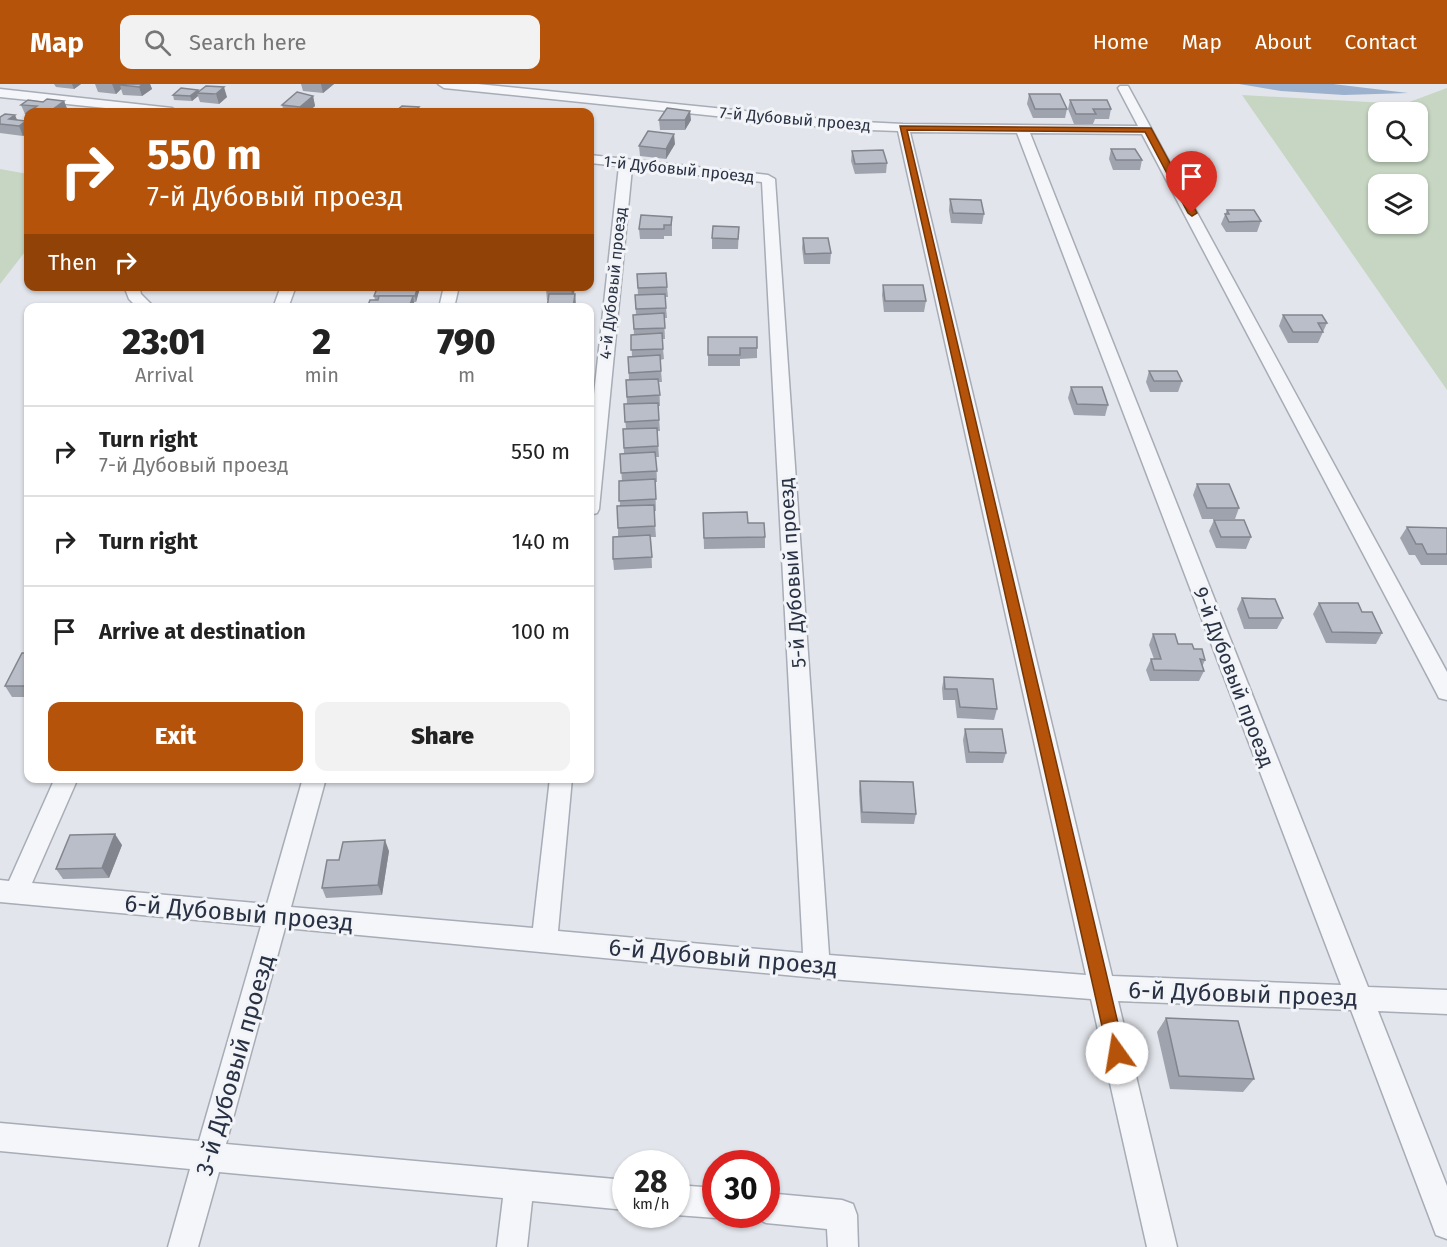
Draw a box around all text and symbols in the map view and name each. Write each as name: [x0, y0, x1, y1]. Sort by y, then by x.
search box: [120, 15, 540, 69]
text: Map: [30, 26, 84, 59]
icon: search: [141, 26, 174, 59]
text: Search here: [189, 29, 307, 56]
text: Home: [1093, 29, 1149, 55]
text: Map: [1182, 29, 1222, 55]
text: About: [1255, 29, 1312, 55]
text: Contact: [1345, 29, 1417, 55]
map controls: [1368, 102, 1428, 234]
button: search: [1368, 102, 1428, 162]
street label: 7-й Дубовый проезд: [719, 103, 871, 135]
text: 550 m: [147, 130, 262, 180]
icon: right: [48, 132, 126, 210]
pin: [1166, 151, 1217, 213]
street label: 1-й Дубовый проезд: [603, 152, 755, 186]
icon: arrive: [1175, 160, 1208, 193]
button: layers: [1368, 174, 1428, 234]
text: 7-й Дубовый проезд: [147, 181, 403, 213]
street label: 4-й Дубовый проезд: [596, 206, 630, 360]
icon: right: [109, 246, 142, 279]
text: Then: [48, 249, 97, 276]
text: 23:01: [122, 320, 206, 364]
text: 2: [312, 320, 331, 364]
text: 790: [437, 320, 496, 364]
text: Arrival: [135, 363, 194, 387]
text: min: [304, 363, 339, 387]
text: m: [458, 363, 475, 387]
text: Turn right: [99, 426, 198, 453]
icon: right: [48, 435, 81, 468]
text: 550 m: [511, 438, 570, 465]
text: 7-й Дубовый проезд: [99, 453, 288, 477]
street label: 5-й Дубовый проезд: [773, 477, 811, 669]
icon: right: [48, 525, 81, 558]
text: Turn right: [99, 528, 198, 555]
text: 140 m: [512, 528, 570, 555]
street label: 9-й Дубовый проезд: [1189, 583, 1279, 771]
icon: arrive: [48, 615, 81, 648]
text: Arrive at destination: [99, 618, 306, 645]
text: 100 m: [511, 618, 570, 645]
button: Exit: [48, 702, 303, 771]
button: Share: [315, 702, 570, 771]
street label: 6-й Дубовый проезд: [123, 889, 355, 937]
street label: 6-й Дубовый проезд: [607, 933, 839, 981]
street label: 3-й Дубовый проезд: [190, 951, 280, 1179]
street label: 6-й Дубовый проезд: [1128, 976, 1358, 1012]
position arrow: [1085, 1021, 1149, 1085]
speed limit sign: 30: [702, 1150, 780, 1228]
text: 28: [635, 1164, 667, 1200]
text: km/h: [632, 1195, 670, 1213]

